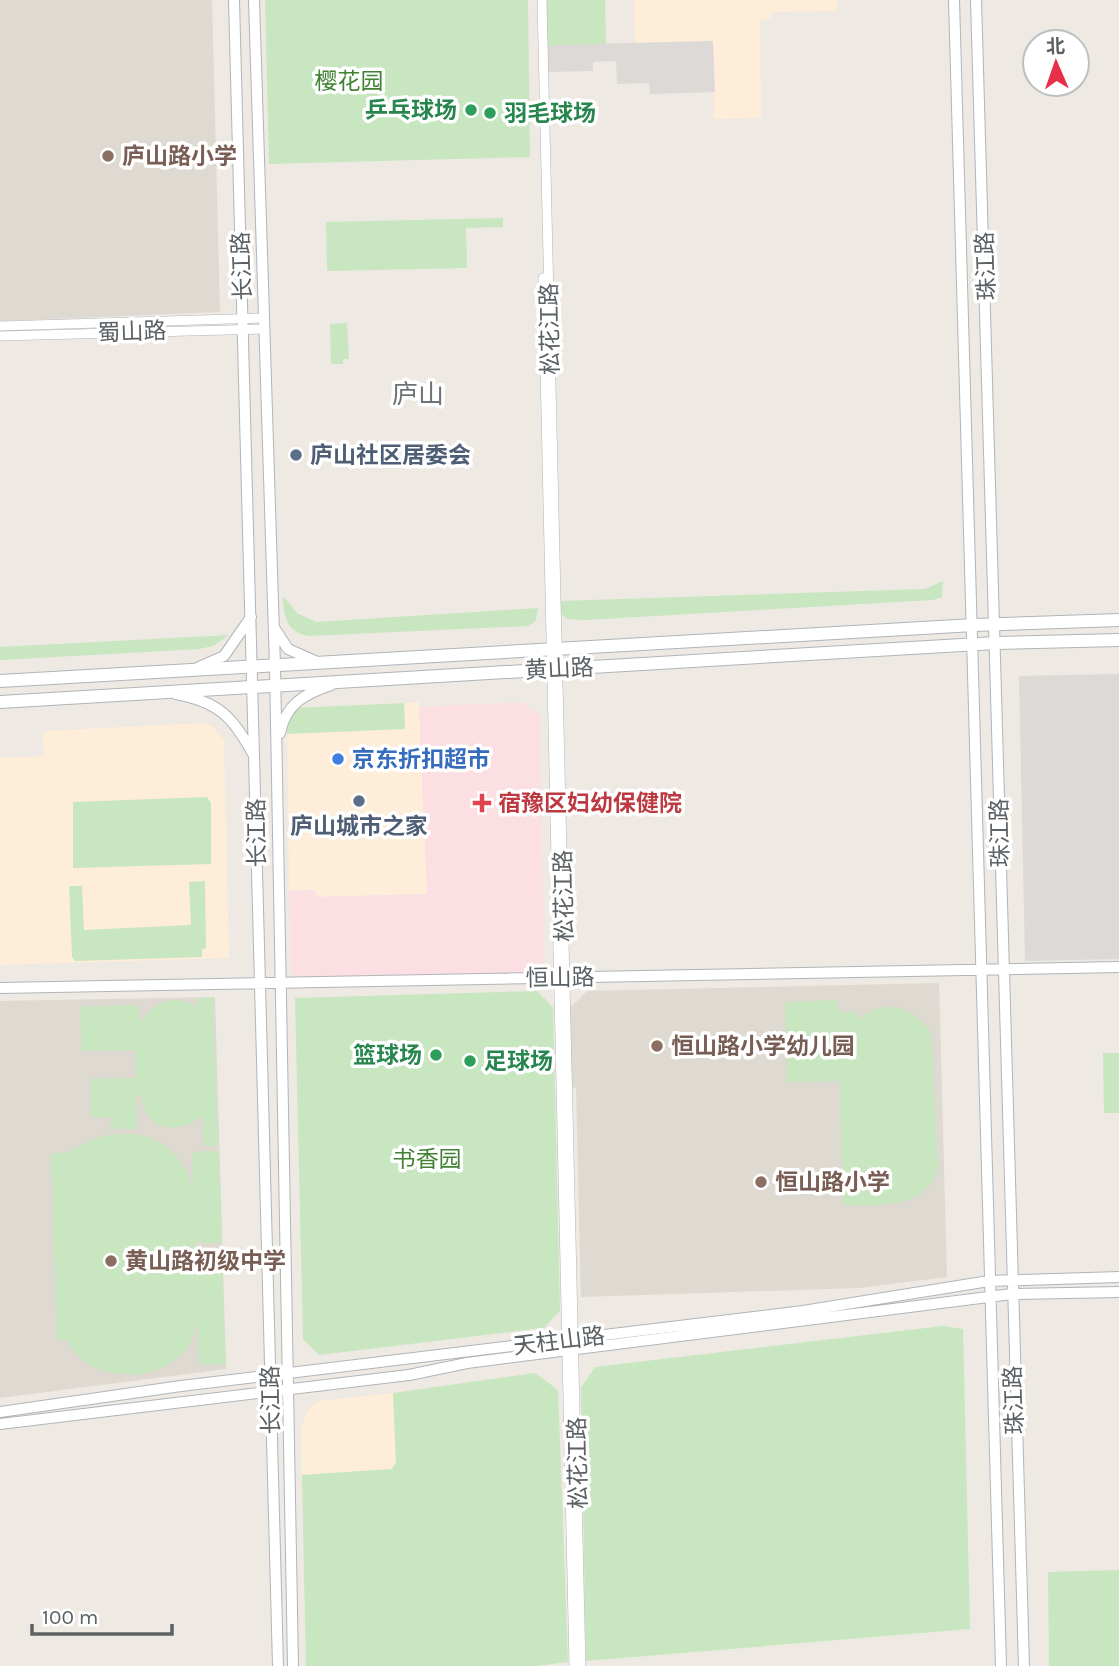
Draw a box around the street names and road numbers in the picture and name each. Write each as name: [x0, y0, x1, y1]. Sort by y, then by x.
street label: 长江路: [227, 231, 257, 301]
street label: 珠江路: [971, 231, 1001, 301]
street label: 松花江路: [536, 283, 564, 375]
street label: 蜀山路: [97, 317, 167, 347]
street label: 黄山路: [524, 654, 594, 684]
street label: 长江路: [243, 798, 271, 868]
street label: 珠江路: [986, 798, 1014, 868]
street label: 松花江路: [550, 850, 578, 942]
street label: 恒山路: [525, 964, 595, 992]
street label: 天柱山路: [512, 1322, 606, 1360]
street label: 长江路: [257, 1365, 285, 1435]
street label: 珠江路: [999, 1365, 1029, 1435]
street label: 松花江路: [564, 1417, 592, 1509]

